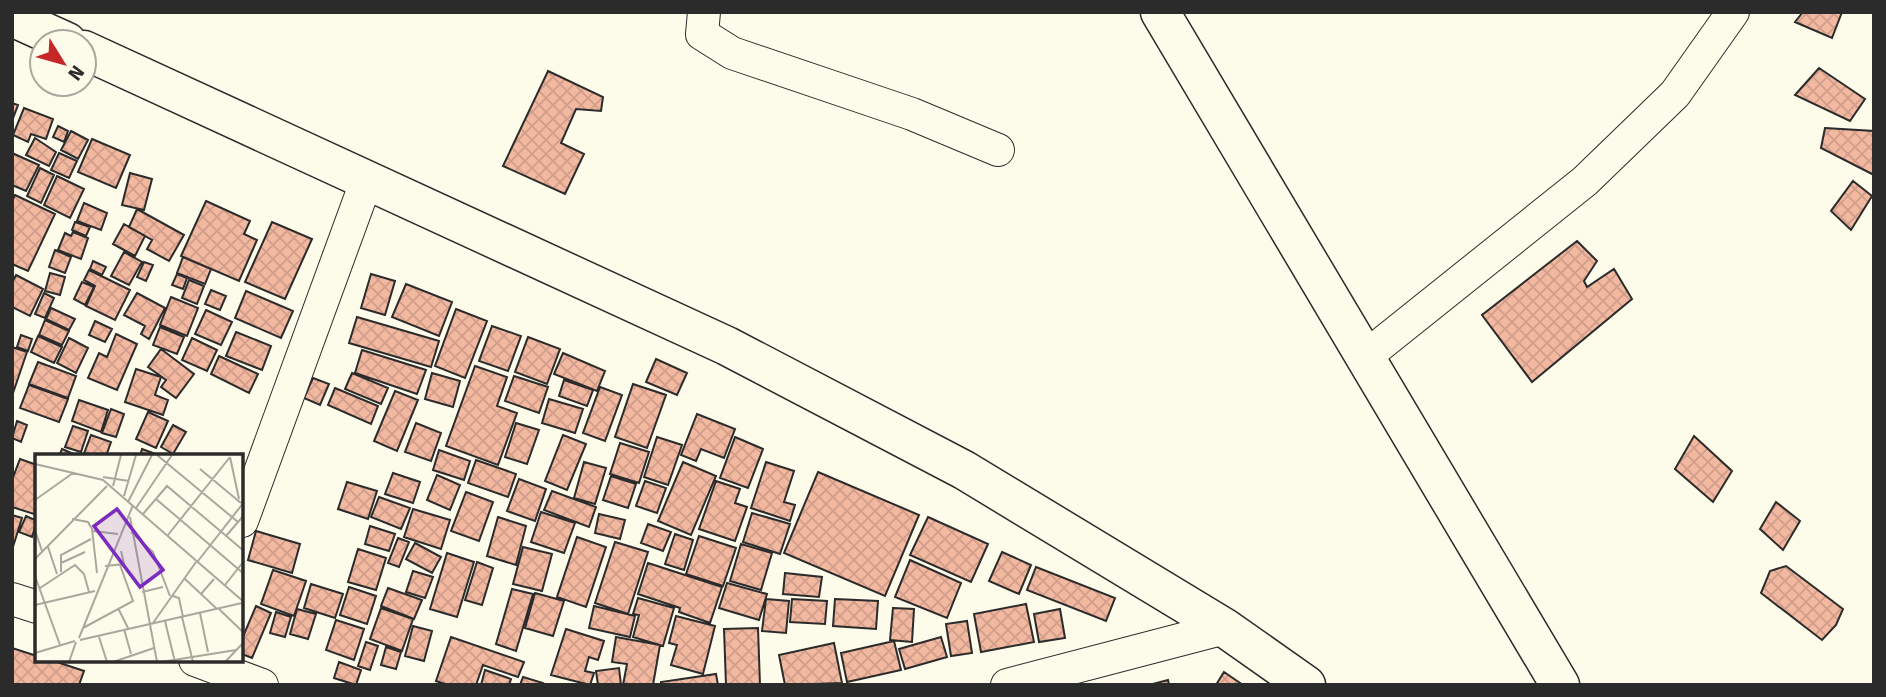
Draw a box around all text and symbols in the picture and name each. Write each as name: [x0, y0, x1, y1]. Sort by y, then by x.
north arrow: [28, 28, 98, 98]
text: N: [63, 61, 89, 85]
inset map: [35, 454, 243, 662]

